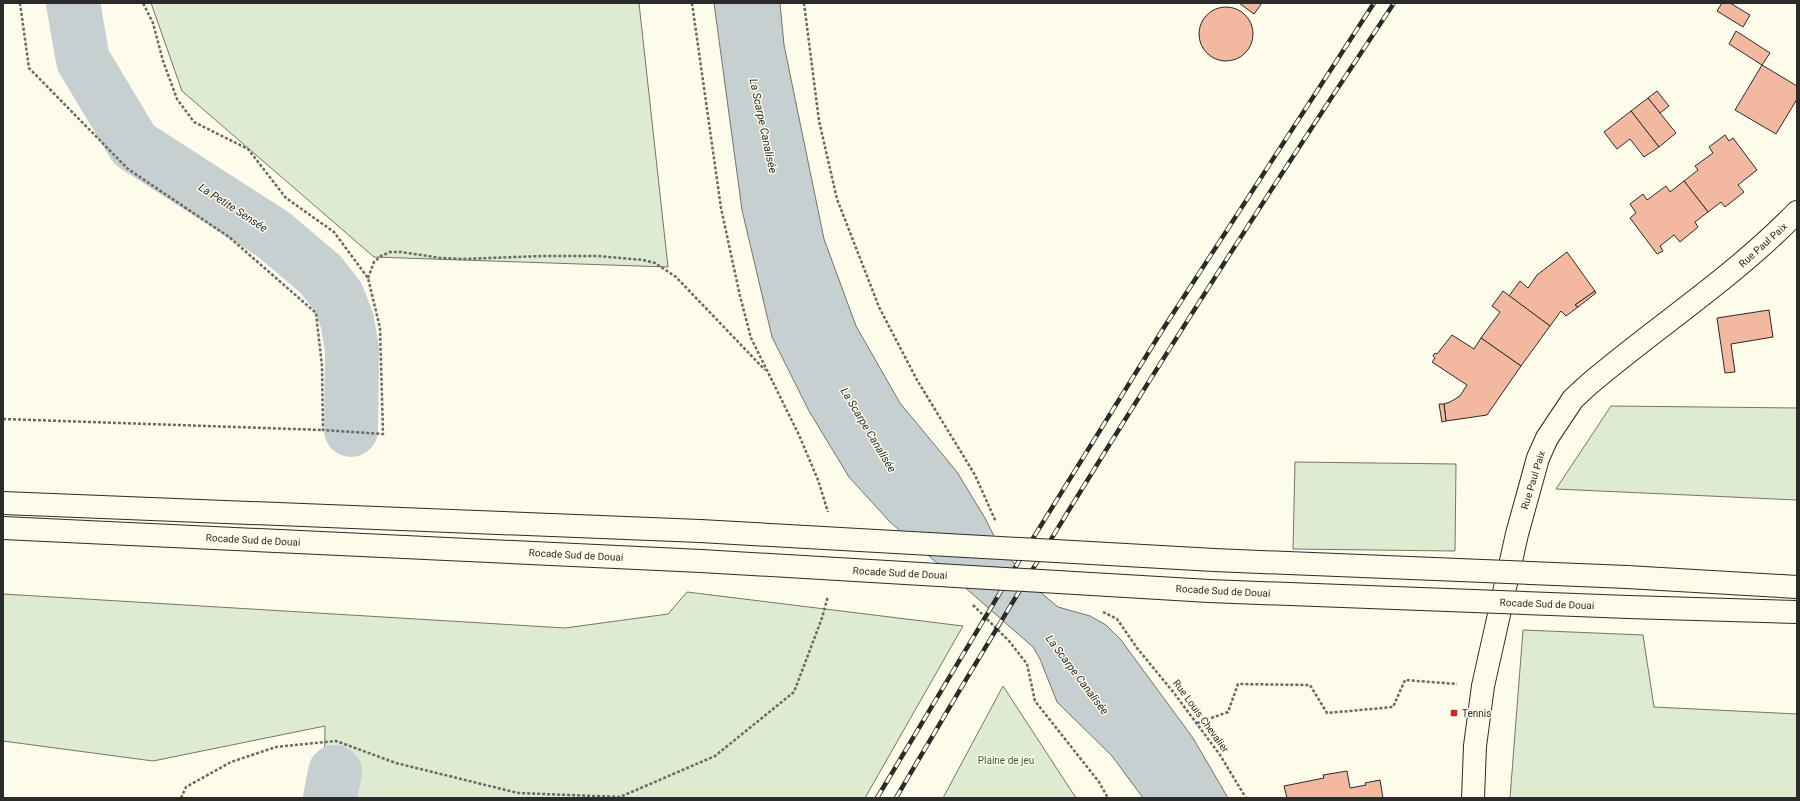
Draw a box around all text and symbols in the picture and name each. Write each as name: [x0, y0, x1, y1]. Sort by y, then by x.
water label: La Scarpe Canalisée: [747, 77, 779, 175]
water label: La Petite Sensée: [196, 181, 270, 235]
street label: Rue Paul Paix: [1737, 221, 1789, 269]
water label: La Scarpe Canalisée: [838, 385, 899, 475]
street label: Rue Paul Paix: [1519, 449, 1547, 511]
street label: Rocade Sud de Douai: [205, 532, 301, 548]
street label: Rocade Sud de Douai: [528, 547, 624, 563]
street label: Rocade Sud de Douai: [852, 565, 948, 581]
street label: Rocade Sud de Douai: [1175, 583, 1271, 599]
street label: Rocade Sud de Douai: [1500, 597, 1594, 611]
water label: La Scarpe Canalisée: [1043, 633, 1111, 718]
street label: Rue Louis Chevalier: [1171, 678, 1231, 755]
marker: Tennis: [1449, 708, 1459, 718]
place label: Tennis: [1462, 708, 1491, 719]
park label: Plaine de jeu: [978, 755, 1034, 766]

